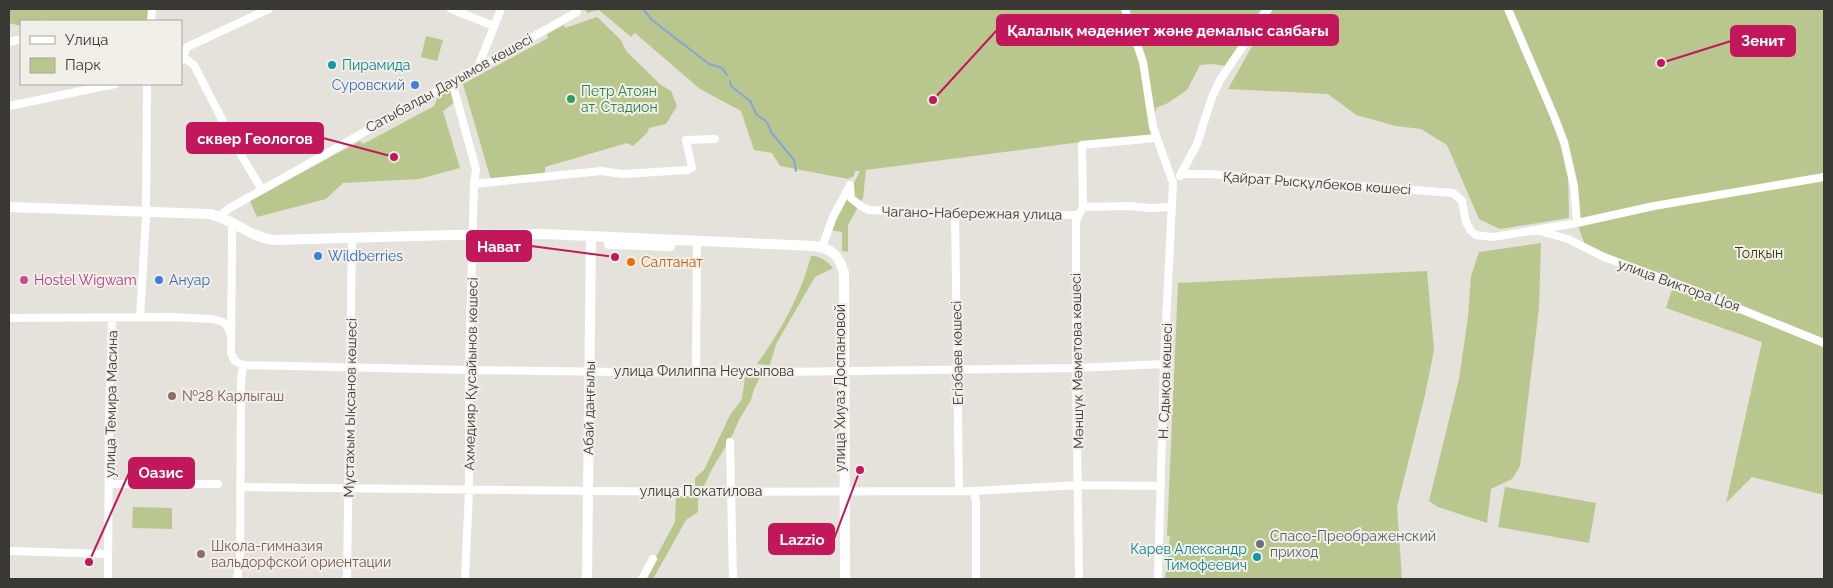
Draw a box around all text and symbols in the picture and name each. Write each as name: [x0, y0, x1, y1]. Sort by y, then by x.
callout: Қалалық мәдениет және демалыс саябағы: [997, 15, 1338, 45]
legend: [20, 20, 182, 85]
text: Қалалық мәдениет және демалыс саябағы: [1007, 22, 1329, 40]
callout: Зенит: [1731, 26, 1795, 56]
street label: Сатыбалды Дауымов көшесі: [363, 30, 535, 136]
text: Улица: [65, 31, 109, 49]
text: Зенит: [1741, 32, 1785, 50]
text: Парк: [65, 56, 101, 74]
place label: Пирамида: [342, 57, 410, 73]
marker: Пирамида: [326, 59, 338, 71]
place label: Суровский: [332, 77, 405, 93]
marker: Суровский: [409, 79, 421, 91]
place label: Петр Атоян ат. Стадион: [581, 83, 658, 115]
marker: Петр Атоян ат. Стадион: [565, 93, 577, 105]
callout: сквер Геологов: [187, 123, 323, 153]
text: сквер Геологов: [197, 130, 313, 148]
street label: Қайрат Рысқұлбеков көшесі: [1222, 168, 1412, 198]
street label: Чагано-Набережная улица: [882, 203, 1062, 223]
callout: Нават: [467, 231, 531, 261]
text: Нават: [477, 238, 522, 256]
park label: Толқын: [1735, 245, 1783, 261]
place label: Wildberries: [328, 248, 403, 264]
marker: Wildberries: [312, 250, 324, 262]
place label: Салтанат: [641, 254, 703, 270]
street label: улица Виктора Цоя: [1616, 255, 1742, 315]
marker: Салтанат: [625, 256, 637, 268]
place label: Hostel Wigwam: [34, 272, 137, 288]
place label: Ануар: [169, 272, 211, 288]
street label: Мәншүк Мәметова көшесі: [1067, 273, 1087, 449]
marker: Hostel Wigwam: [18, 274, 30, 286]
marker: Ануар: [153, 274, 165, 286]
street label: Ахмедияр Құсайынов көшесі: [461, 277, 481, 471]
street label: Егізбаев көшесі: [948, 301, 966, 405]
street label: улица Хиуаз Доспановой: [832, 304, 848, 472]
street label: Мұстахым Ықсанов көшесі: [340, 318, 360, 498]
street label: Н. Сдықов көшесі: [1155, 323, 1175, 439]
street label: улица Темира Масина: [102, 330, 120, 478]
street label: Абай даңғылы: [580, 361, 598, 455]
street label: улица Филиппа Неусыпова: [614, 363, 794, 379]
place label: №28 Карлыгаш: [182, 388, 284, 404]
marker: №28 Карлыгаш: [166, 390, 178, 402]
callout: Оазис: [129, 458, 194, 488]
text: Оазис: [139, 464, 184, 482]
street label: улица Покатилова: [640, 483, 762, 499]
callout: Lazzio: [769, 524, 834, 554]
place label: Спасо-Преображенский приход: [1270, 528, 1436, 560]
text: Lazzio: [779, 531, 825, 549]
place label: Школа-гимназия вальдорфской ориентации: [211, 538, 391, 570]
marker: Спасо-Преображенский приход: [1254, 538, 1266, 550]
place label: Карев Александр Тимофеевич: [1130, 541, 1247, 573]
marker: Школа-гимназия вальдорфской ориентации: [195, 548, 207, 560]
marker: Карев Александр Тимофеевич: [1251, 551, 1263, 563]

